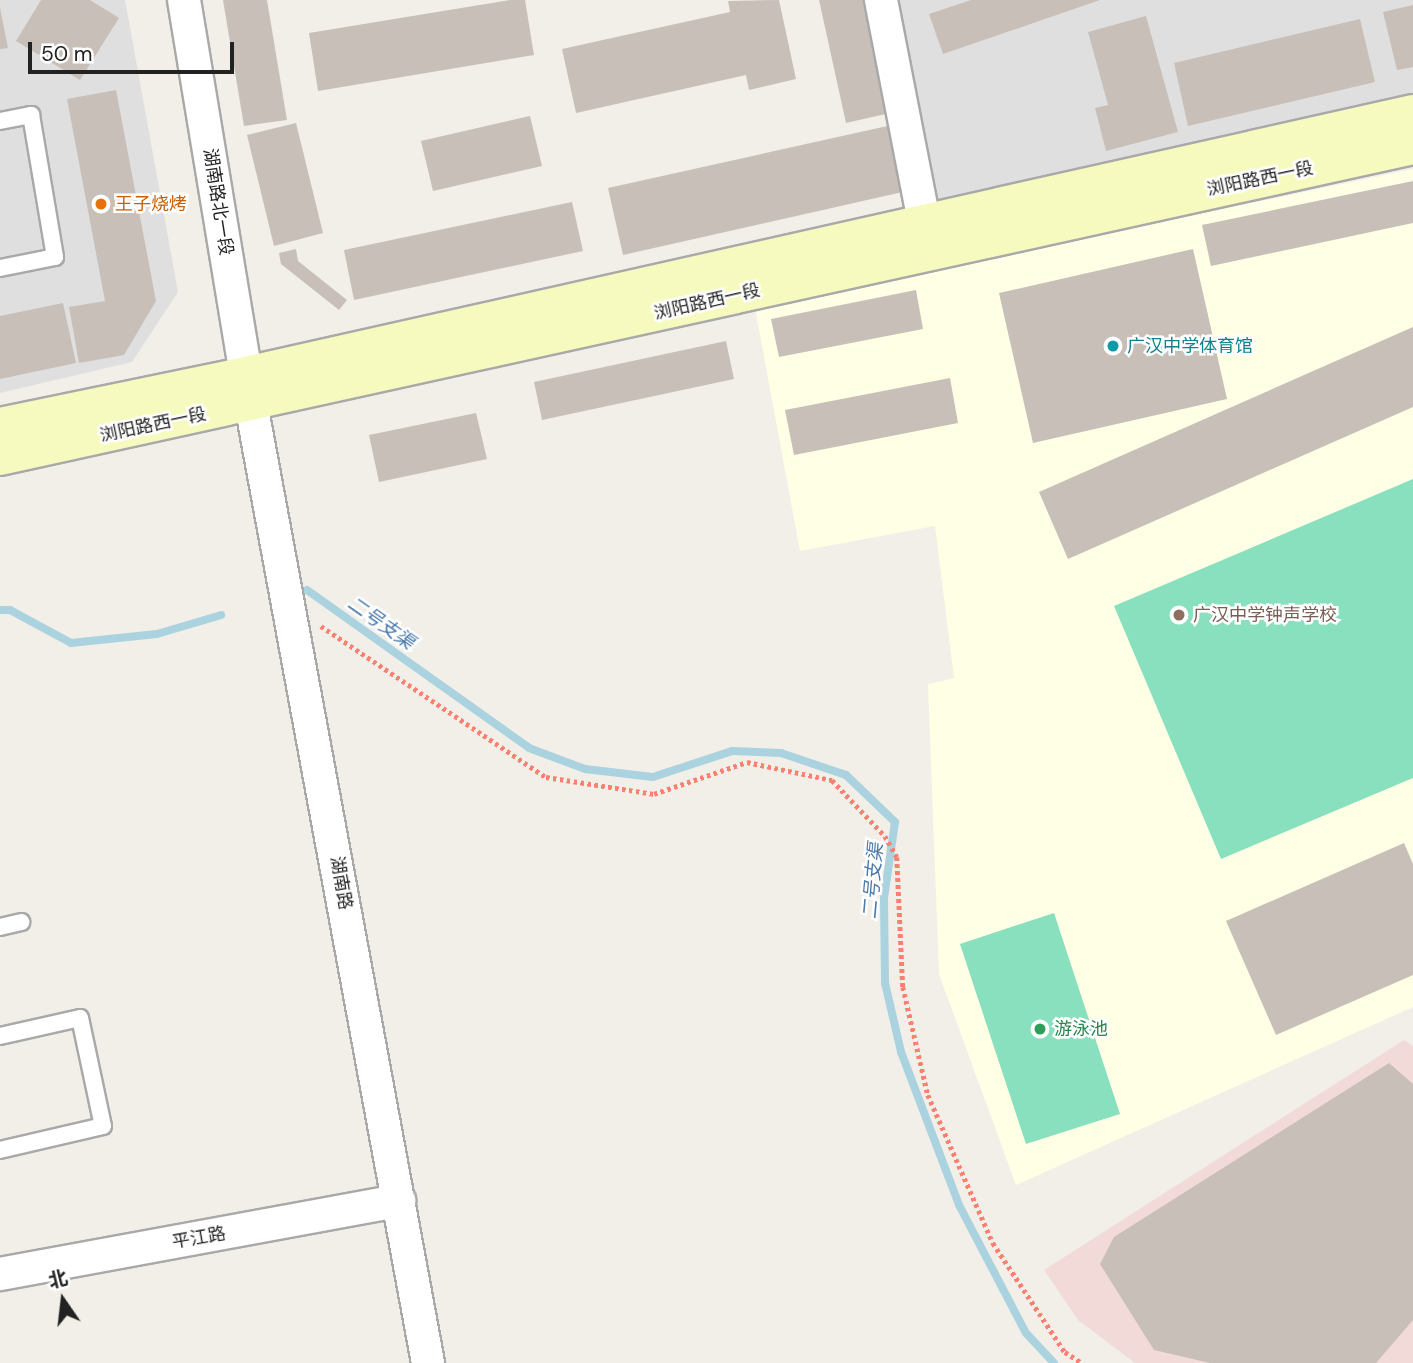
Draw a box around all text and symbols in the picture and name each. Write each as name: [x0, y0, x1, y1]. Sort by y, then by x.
scale bar: [32, 28, 238, 72]
text: 50 m: [41, 40, 92, 68]
street label: 湖南路北一段: [199, 147, 237, 257]
street label: 浏阳路西一段: [1205, 157, 1315, 201]
place label: 王子烧烤: [115, 193, 187, 215]
marker: 王子烧烤: [93, 196, 109, 212]
street label: 浏阳路西一段: [652, 279, 762, 325]
place label: 广汉中学体育馆: [1127, 335, 1253, 357]
marker: 广汉中学体育馆: [1105, 338, 1121, 354]
street label: 浏阳路西一段: [98, 403, 208, 447]
water label: 二号支渠: [343, 592, 419, 654]
place label: 广汉中学钟声学校: [1193, 604, 1337, 626]
marker: 广汉中学钟声学校: [1171, 607, 1187, 623]
water label: 二号支渠: [858, 842, 888, 920]
street label: 湖南路: [326, 855, 356, 911]
place label: 游泳池: [1054, 1018, 1108, 1040]
marker: 游泳池: [1032, 1021, 1048, 1037]
street label: 平江路: [171, 1223, 227, 1253]
north arrow: [28, 1265, 98, 1335]
text: 北: [46, 1265, 70, 1294]

